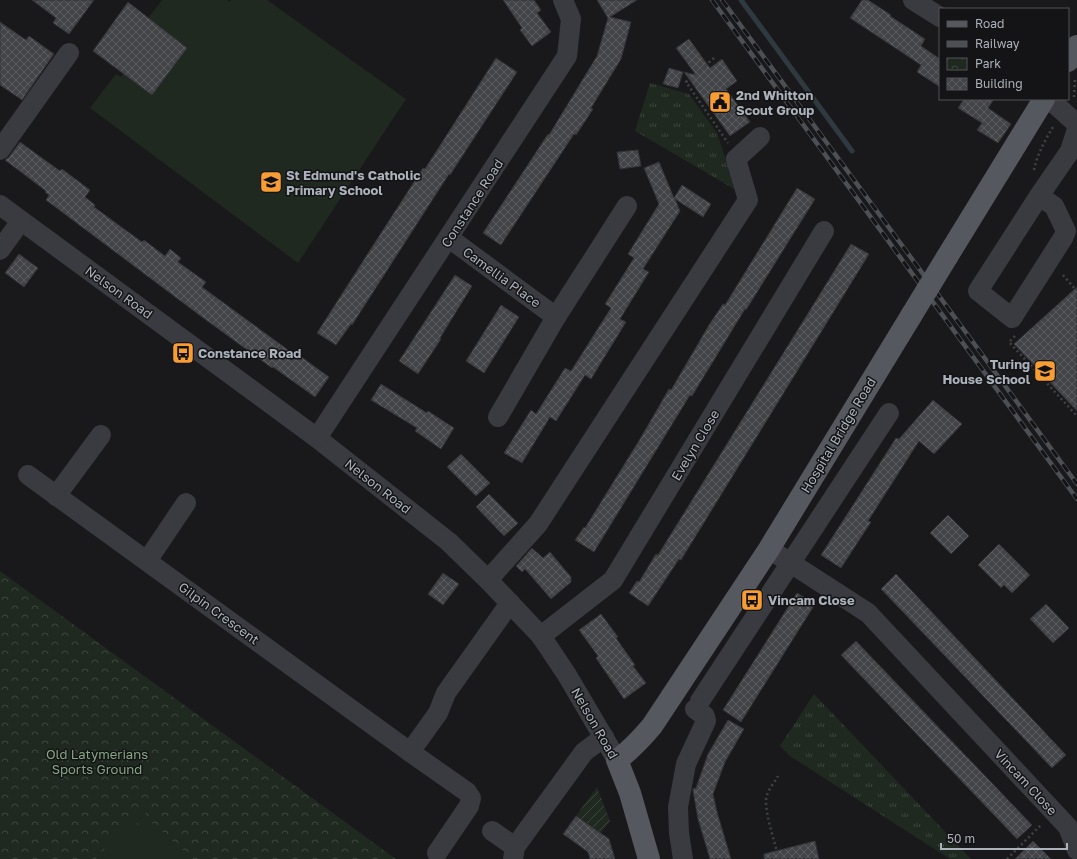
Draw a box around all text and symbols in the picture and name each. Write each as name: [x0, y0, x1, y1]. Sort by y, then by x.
legend: [939, 8, 1069, 100]
text: Road: [975, 16, 1004, 31]
text: Railway: [975, 36, 1020, 51]
text: Park: [975, 56, 1001, 71]
text: Building: [975, 76, 1023, 91]
place label: 2nd Whitton Scout Group: [736, 87, 814, 118]
public building icon: 2nd Whitton Scout Group: [707, 89, 733, 115]
street label: Constance Road: [438, 156, 506, 250]
place label: St Edmund's Catholic Primary School: [286, 167, 421, 198]
school or university icon: St Edmund's Catholic Primary School: [258, 169, 284, 195]
street label: Camellia Place: [460, 243, 544, 311]
street label: Nelson Road: [82, 262, 156, 322]
bus stop icon: Constance Road: [170, 340, 196, 366]
place label: Constance Road: [198, 345, 301, 361]
place label: Turing House School: [942, 356, 1031, 387]
school or university icon: Turing House School: [1032, 358, 1058, 384]
street label: Hospital Bridge Road: [797, 374, 879, 496]
street label: Evelyn Close: [668, 407, 722, 483]
street label: Nelson Road: [342, 455, 414, 517]
street label: Gilpin Crescent: [176, 578, 262, 648]
bus stop icon: Vincam Close: [739, 587, 765, 613]
place label: Vincam Close: [768, 592, 855, 608]
street label: Nelson Road: [568, 685, 622, 761]
park label: Old Latymerians Sports Ground: [46, 746, 148, 777]
street label: Vincam Close: [991, 746, 1061, 818]
scale bar: [941, 825, 1067, 851]
text: 50 m: [947, 831, 975, 846]

